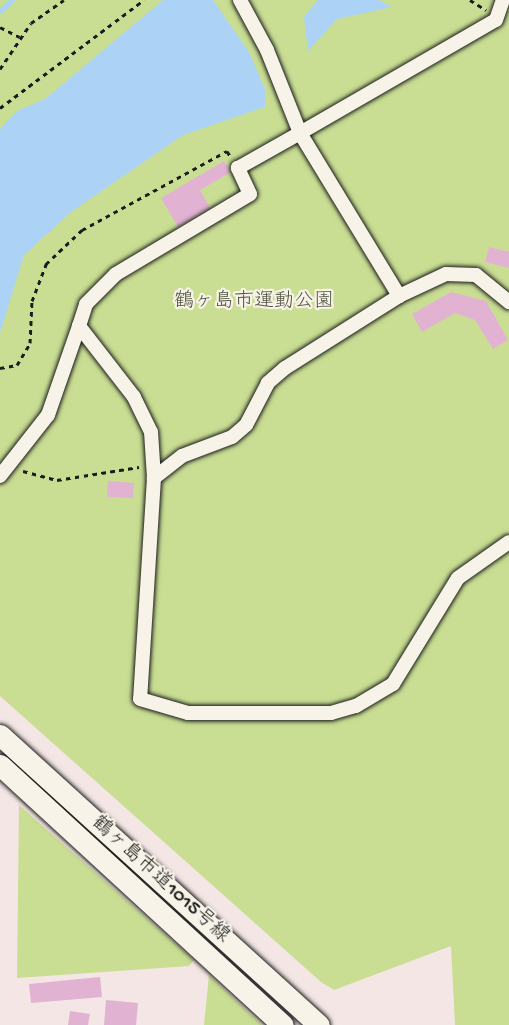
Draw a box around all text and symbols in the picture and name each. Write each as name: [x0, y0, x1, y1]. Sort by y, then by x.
park label: 鶴ヶ島市運動公園: [174, 290, 334, 314]
street label: 鶴ヶ島市道1015号線: [86, 812, 234, 948]

